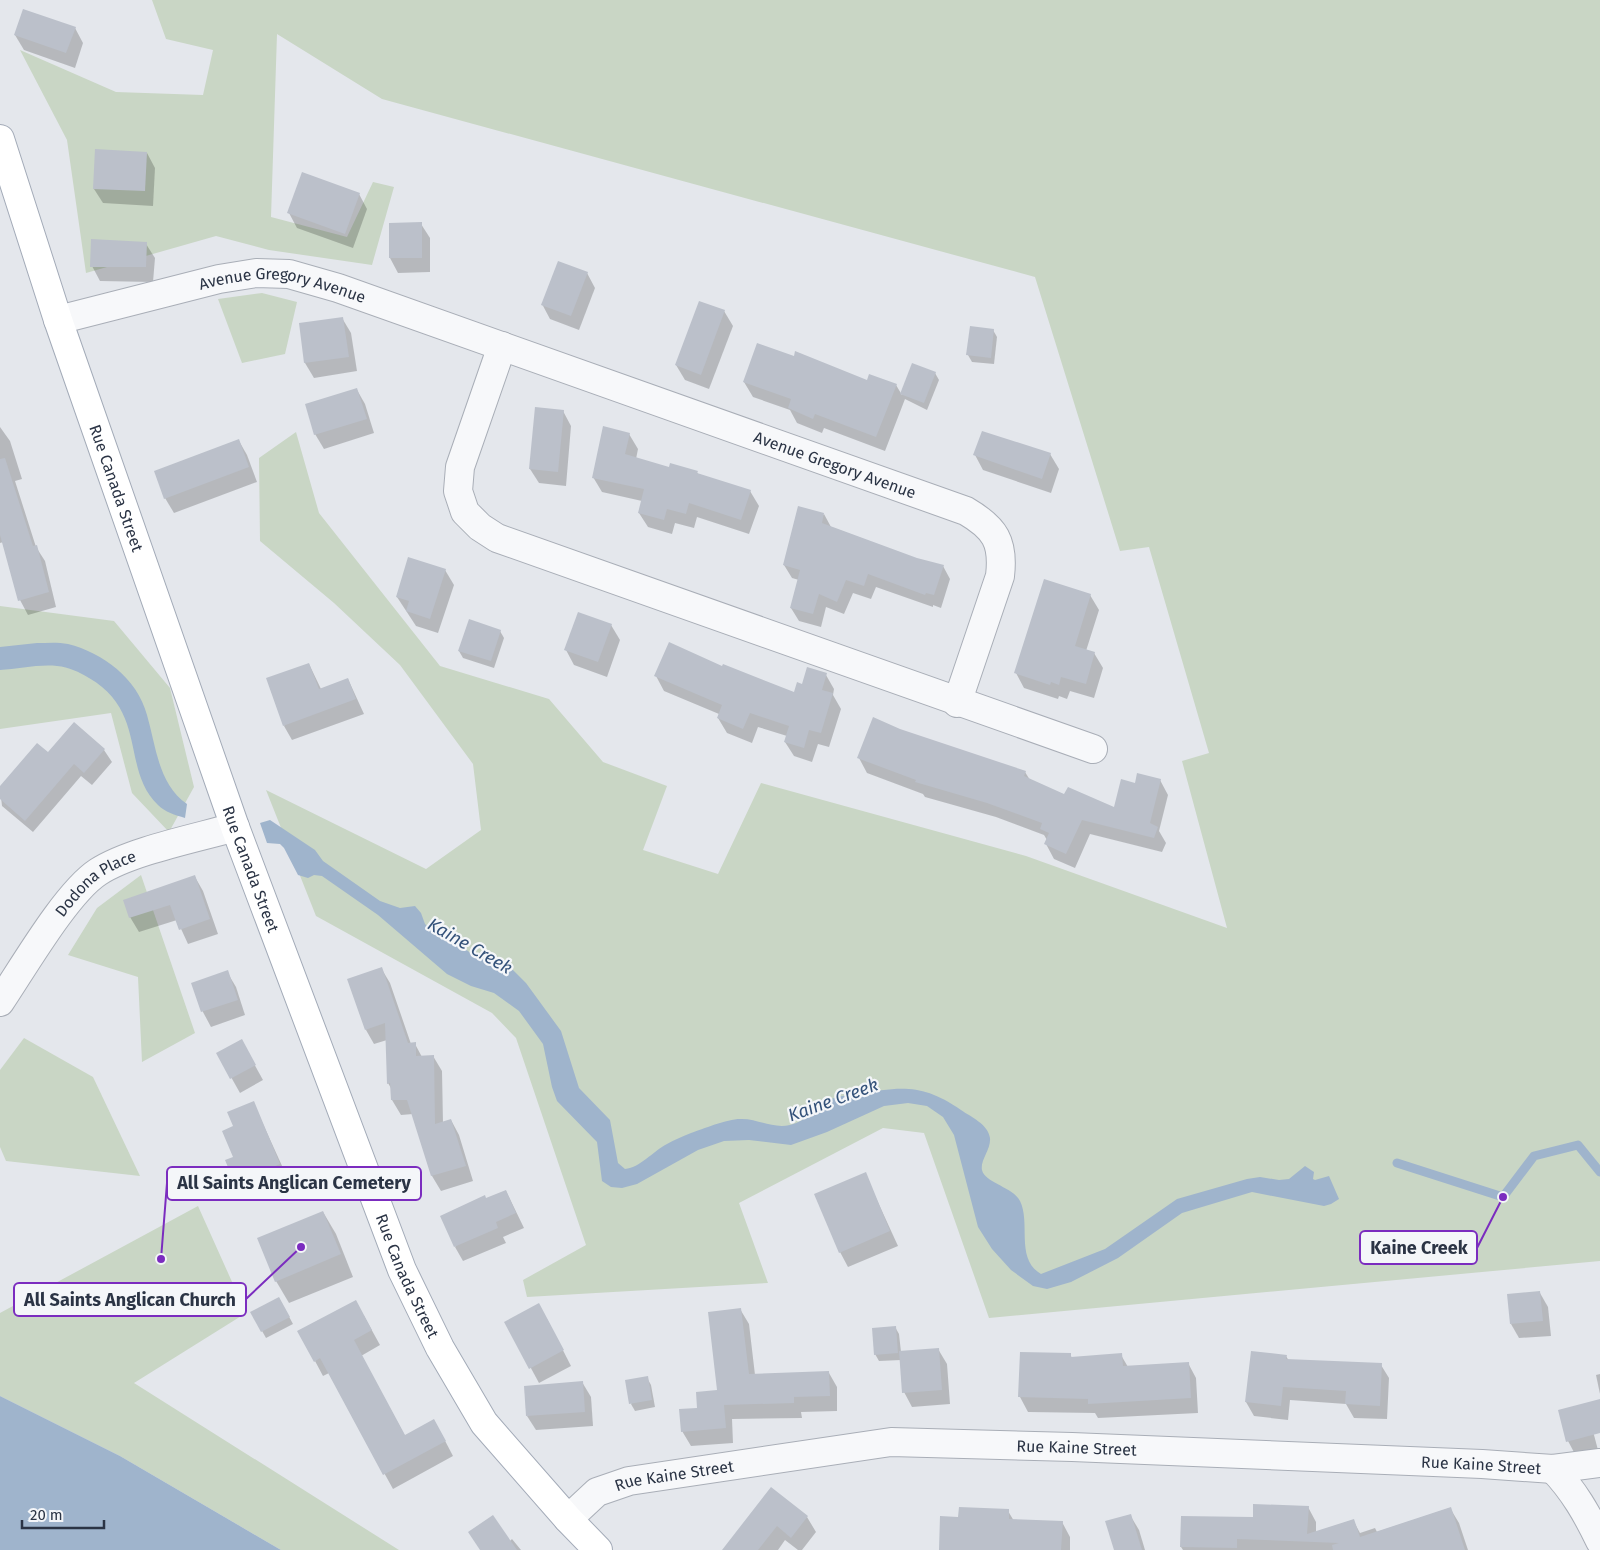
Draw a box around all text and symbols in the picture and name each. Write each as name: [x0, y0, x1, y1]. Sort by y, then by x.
street label: Avenue Gregory Avenue: [197, 264, 368, 307]
street label: Rue Canada Street: [85, 422, 147, 555]
street label: Avenue Gregory Avenue: [751, 427, 919, 502]
street label: Rue Canada Street: [218, 803, 283, 935]
street label: Dodona Place: [51, 846, 139, 920]
water label: Kaine Creek: [424, 913, 516, 979]
water label: Kaine Creek: [785, 1073, 881, 1126]
callout: All Saints Anglican Cemetery: [167, 1167, 421, 1200]
text: All Saints Anglican Cemetery: [176, 1172, 411, 1194]
street label: Rue Canada Street: [372, 1211, 443, 1341]
callout: Kaine Creek: [1360, 1231, 1477, 1264]
text: Kaine Creek: [1370, 1237, 1469, 1259]
callout: All Saints Anglican Church: [14, 1283, 246, 1316]
text: All Saints Anglican Church: [23, 1289, 236, 1311]
street label: Rue Kaine Street: [1016, 1436, 1137, 1460]
street label: Rue Kaine Street: [1421, 1452, 1542, 1478]
street label: Rue Kaine Street: [612, 1456, 735, 1495]
scale bar: [22, 1498, 105, 1530]
text: 20 m: [30, 1506, 63, 1524]

